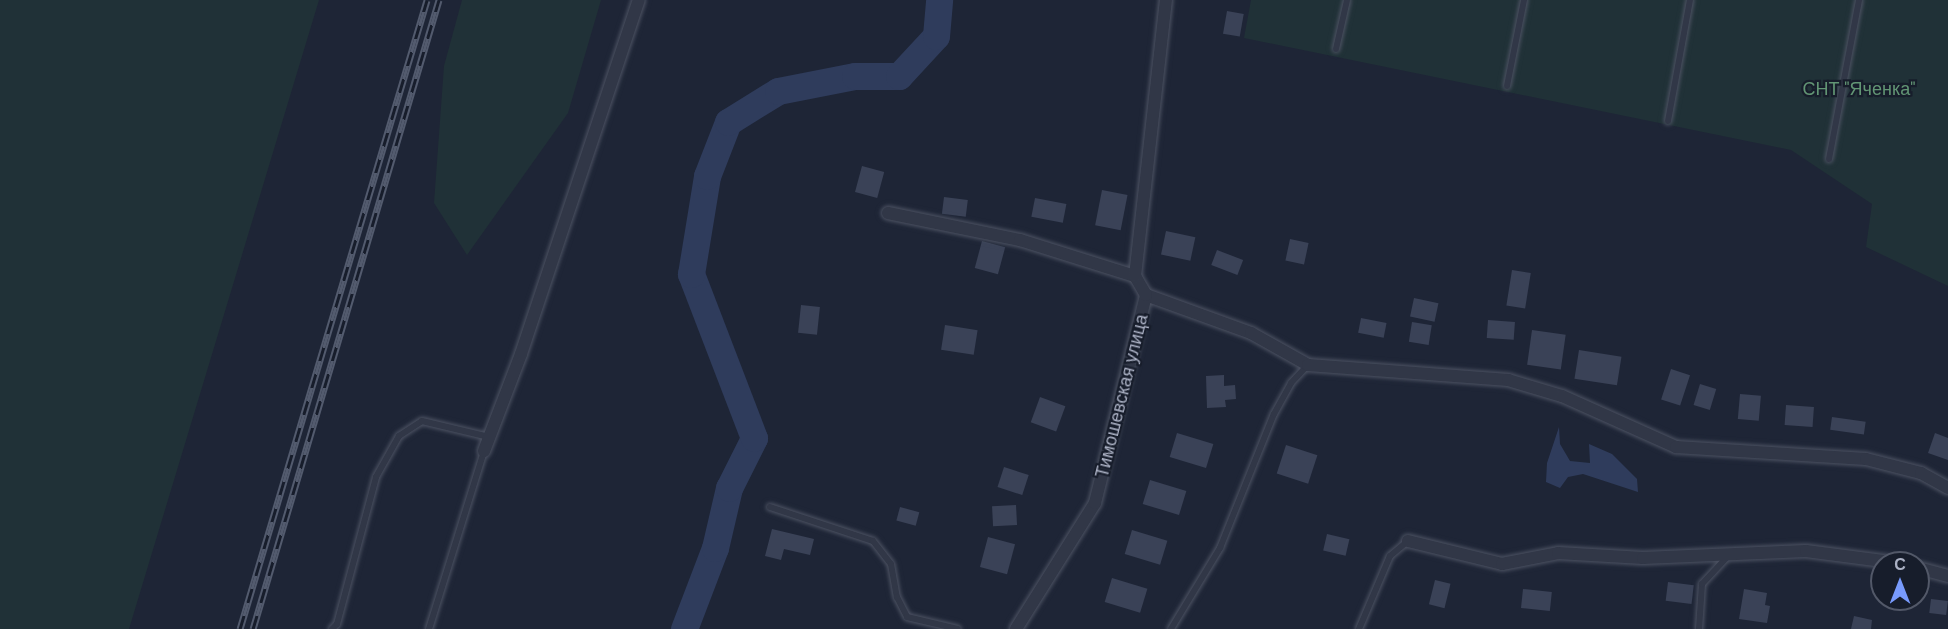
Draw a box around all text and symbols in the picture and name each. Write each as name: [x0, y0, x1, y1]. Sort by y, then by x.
park label: СНТ "Яченка": [1803, 78, 1915, 100]
street label: Тимошевская улица: [1091, 312, 1153, 480]
north arrow: [1870, 551, 1930, 611]
text: С: [1894, 554, 1906, 575]

